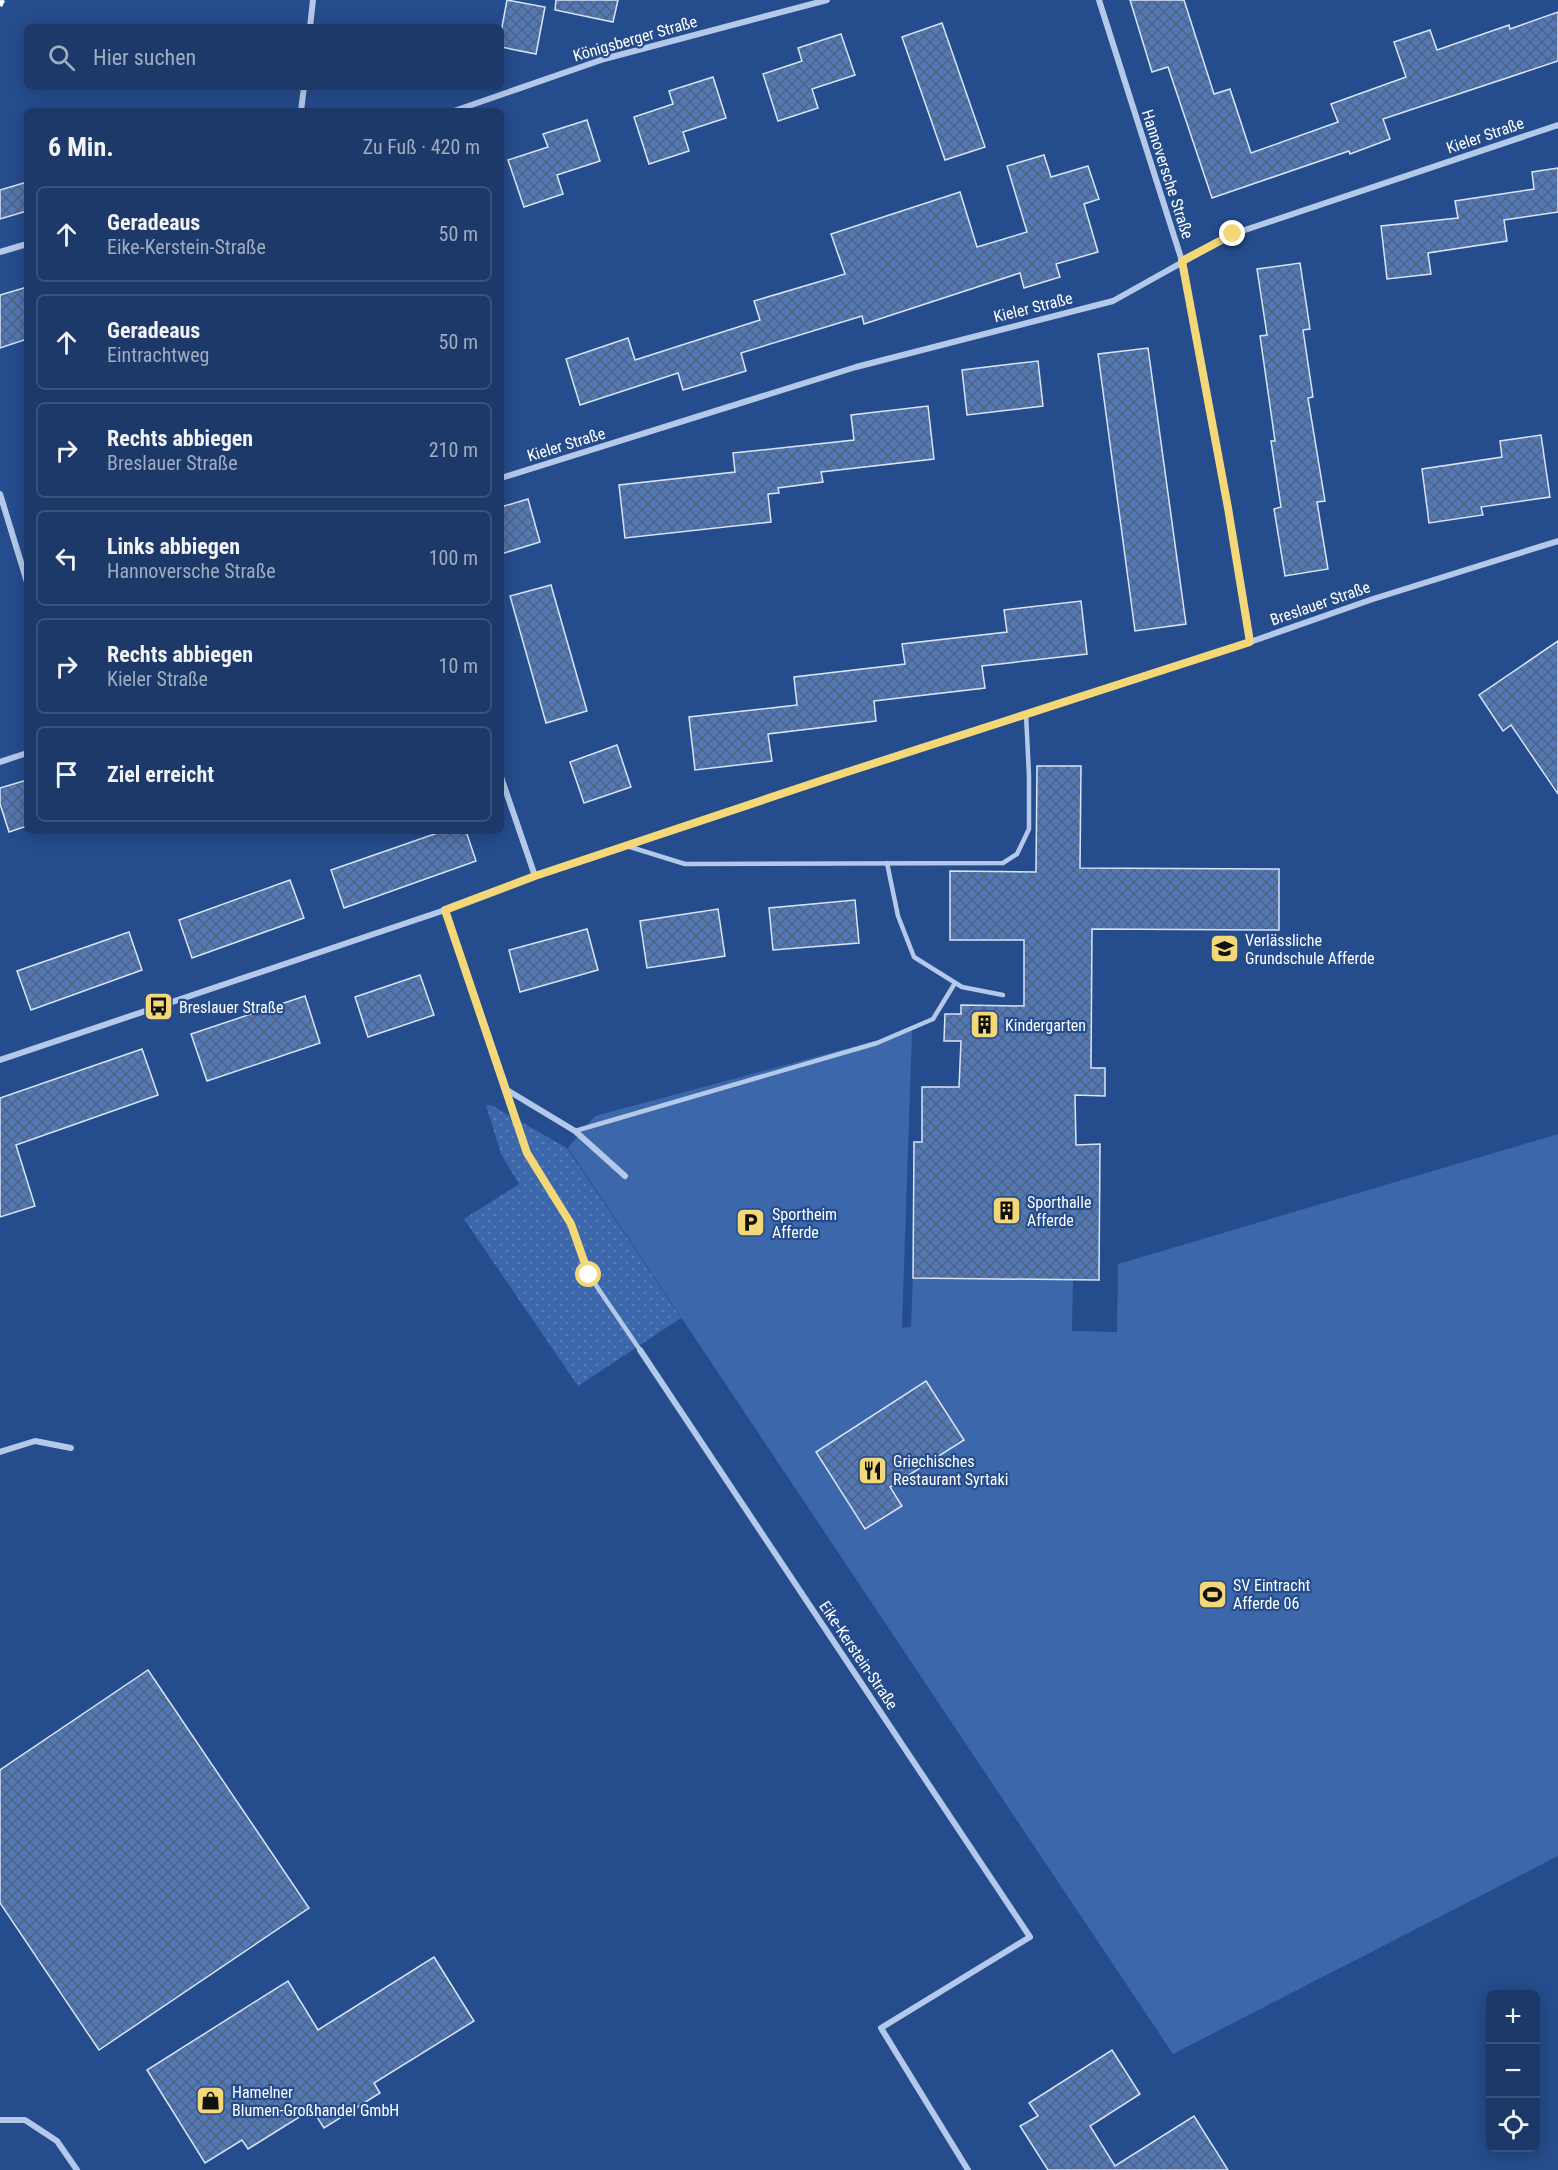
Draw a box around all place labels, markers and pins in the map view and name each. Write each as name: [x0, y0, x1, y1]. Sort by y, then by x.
place label: Verlässliche Grundschule Afferde: [1245, 931, 1375, 968]
school or university icon: Verlässliche Grundschule Afferde: [1208, 933, 1240, 965]
bus stop icon: Breslauer Straße: [142, 991, 174, 1023]
place label: Breslauer Straße: [179, 998, 283, 1017]
building icon: Kindergarten: [968, 1009, 1000, 1041]
place label: Kindergarten: [1005, 1016, 1086, 1035]
place label: Sporthalle Afferde: [1027, 1193, 1091, 1230]
building icon: Sporthalle Afferde: [990, 1195, 1022, 1227]
place label: Sportheim Afferde: [772, 1205, 837, 1242]
parking icon: Sportheim Afferde: [735, 1207, 767, 1239]
place label: Griechisches Restaurant Syrtaki: [893, 1452, 1008, 1489]
restaurant icon: Griechisches Restaurant Syrtaki: [856, 1454, 888, 1486]
place label: SV Eintracht Afferde 06: [1233, 1576, 1310, 1613]
sports icon: SV Eintracht Afferde 06: [1196, 1578, 1228, 1610]
place label: Hamelner Blumen-Großhandel GmbH: [232, 2083, 399, 2120]
shop icon: Hamelner Blumen-Großhandel GmbH: [195, 2085, 227, 2117]

